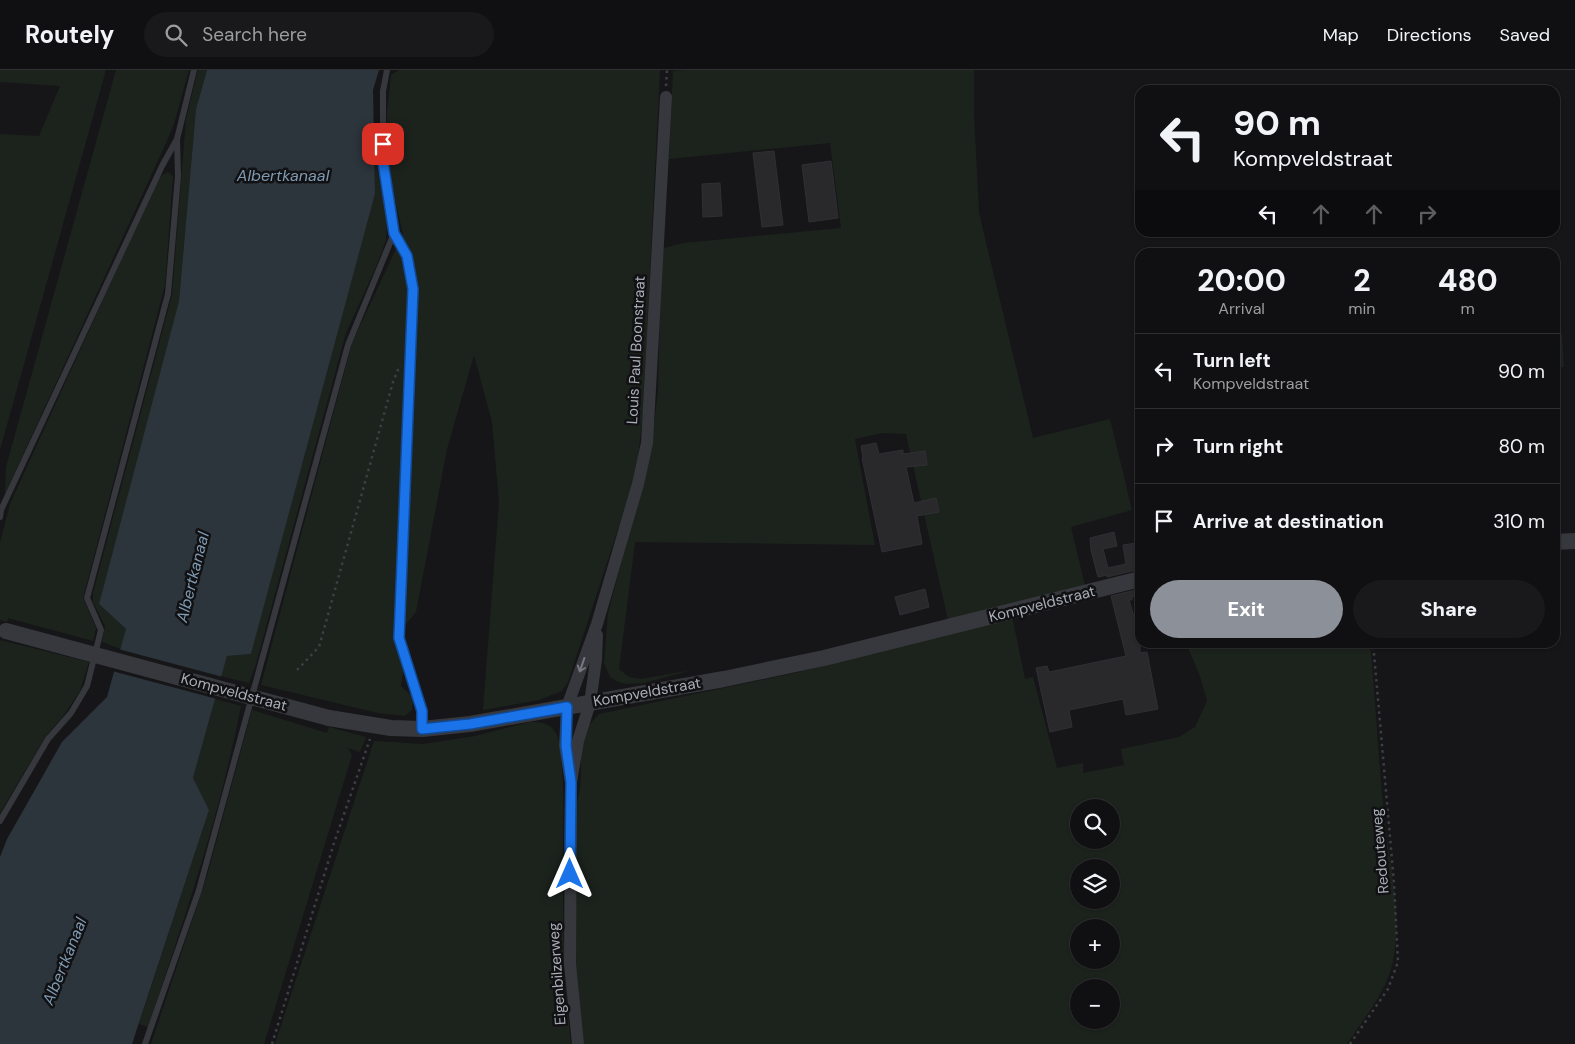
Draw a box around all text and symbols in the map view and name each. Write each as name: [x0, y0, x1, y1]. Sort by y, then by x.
search box: [144, 12, 494, 57]
text: Routely: [25, 19, 114, 50]
icon: search: [162, 21, 190, 49]
text: Search here: [202, 22, 307, 47]
text: Map: [1323, 23, 1359, 47]
text: Directions: [1387, 23, 1472, 47]
text: Saved: [1500, 23, 1550, 47]
text: 90 m: [1233, 100, 1321, 146]
icon: left: [1150, 105, 1215, 170]
pin: [362, 123, 404, 165]
icon: arrive: [369, 130, 397, 158]
text: Kompveldstraat: [1233, 144, 1393, 173]
water label: Albertkanaal: [236, 165, 330, 186]
icon: left: [1254, 200, 1282, 228]
icon: ahead: [1307, 200, 1335, 228]
icon: ahead: [1360, 200, 1388, 228]
icon: right: [1413, 200, 1441, 228]
text: 20:00: [1197, 261, 1286, 300]
text: 2: [1353, 261, 1371, 300]
text: 480: [1438, 261, 1498, 300]
street label: Louis Paul Boonstraat: [622, 275, 650, 425]
text: Arrival: [1218, 298, 1265, 319]
text: min: [1348, 298, 1375, 319]
text: m: [1461, 298, 1475, 319]
text: Turn left: [1193, 348, 1271, 373]
icon: left: [1150, 357, 1178, 385]
text: 90 m: [1498, 359, 1545, 384]
text: Kompveldstraat: [1193, 373, 1309, 394]
icon: right: [1150, 432, 1178, 460]
text: Turn right: [1193, 434, 1283, 459]
text: 80 m: [1498, 434, 1545, 459]
icon: arrive: [1150, 507, 1178, 535]
text: Arrive at destination: [1193, 509, 1384, 534]
text: 310 m: [1493, 509, 1545, 534]
water label: Albertkanaal: [171, 529, 214, 625]
button: Exit: [1150, 580, 1343, 638]
button: Share: [1353, 580, 1545, 638]
street label: Kompveldstraat: [987, 581, 1097, 627]
one-way arrow: [577, 657, 586, 673]
street label: Kompveldstraat: [179, 668, 289, 716]
street label: Kompveldstraat: [592, 673, 703, 711]
map controls: [1070, 799, 1120, 1029]
button: search: [1070, 799, 1120, 849]
street label: Redouteweg: [1366, 807, 1394, 895]
position arrow: [543, 847, 595, 899]
button: layers: [1070, 859, 1120, 909]
water label: Albertkanaal: [37, 914, 92, 1009]
button: +: [1070, 919, 1120, 969]
street label: Eigenbilzerweg: [543, 922, 571, 1026]
button: −: [1070, 979, 1120, 1029]

